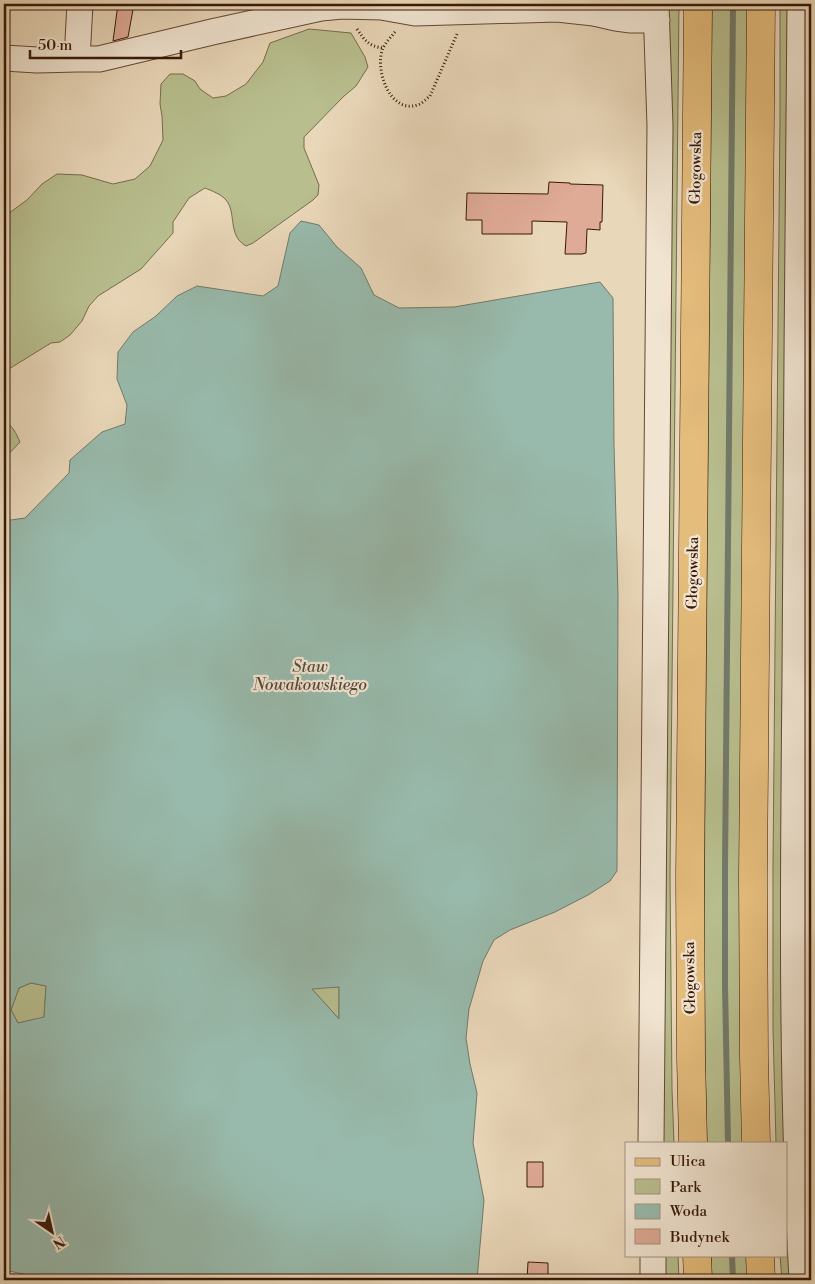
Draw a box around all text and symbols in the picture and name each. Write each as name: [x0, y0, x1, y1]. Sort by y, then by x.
scale bar: [30, 28, 181, 60]
text: 50 m: [38, 36, 72, 55]
street label: Głogowska: [686, 131, 706, 205]
street label: Głogowska: [683, 536, 703, 610]
water label: Staw Nowakowskiego: [252, 657, 367, 695]
street label: Głogowska: [680, 941, 700, 1015]
legend: [625, 1142, 788, 1256]
text: Ulica: [670, 1152, 706, 1171]
text: Park: [670, 1178, 702, 1197]
text: Woda: [669, 1202, 708, 1221]
north arrow: [28, 1206, 78, 1256]
text: Budynek: [669, 1228, 731, 1247]
text: N: [49, 1231, 68, 1253]

